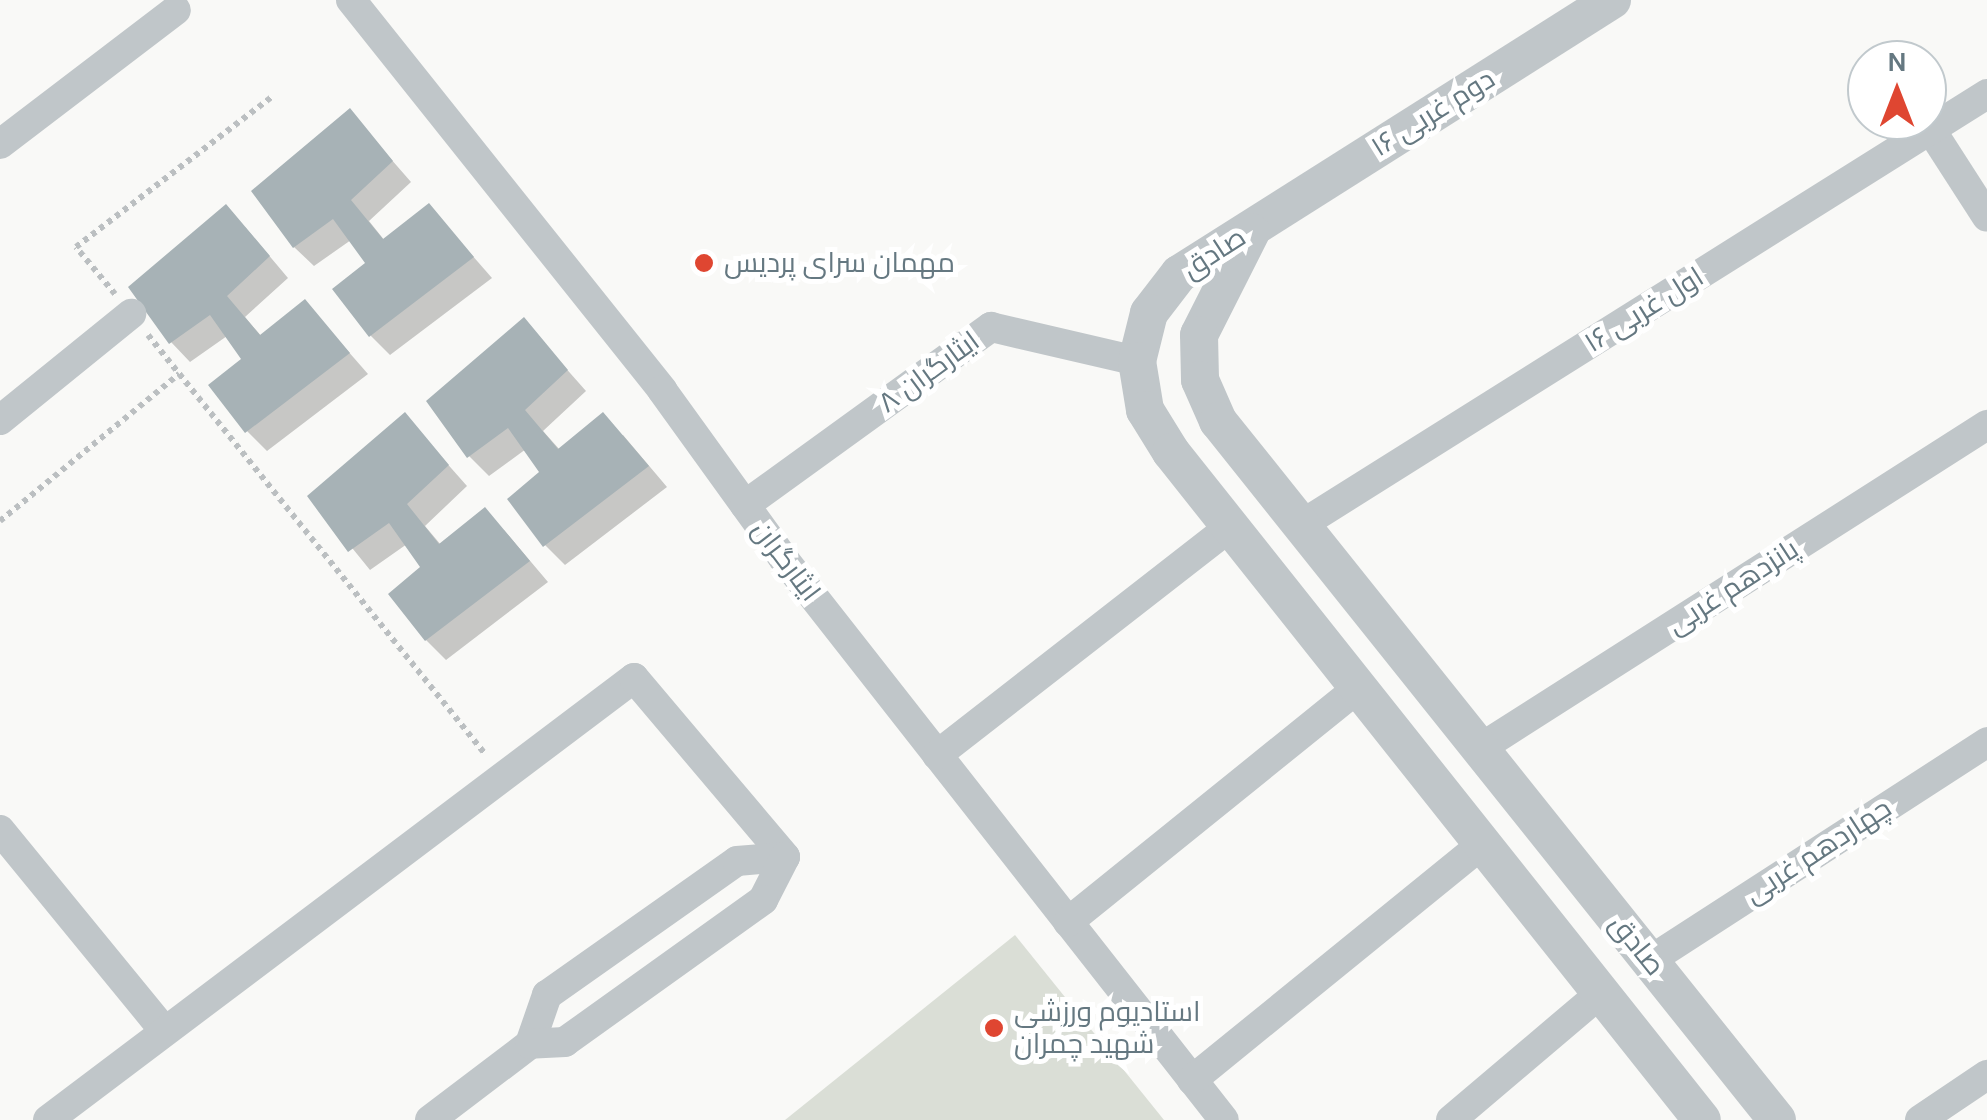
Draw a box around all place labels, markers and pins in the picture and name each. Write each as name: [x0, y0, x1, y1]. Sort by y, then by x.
place label: مهمان سرای پردیس: [724, 246, 955, 280]
marker: مهمان سرای پردیس: [693, 252, 715, 274]
place label: استادیوم ورزشی شهید چمران: [1014, 995, 1200, 1061]
marker: استادیوم ورزشی شهید چمران: [983, 1017, 1005, 1039]

